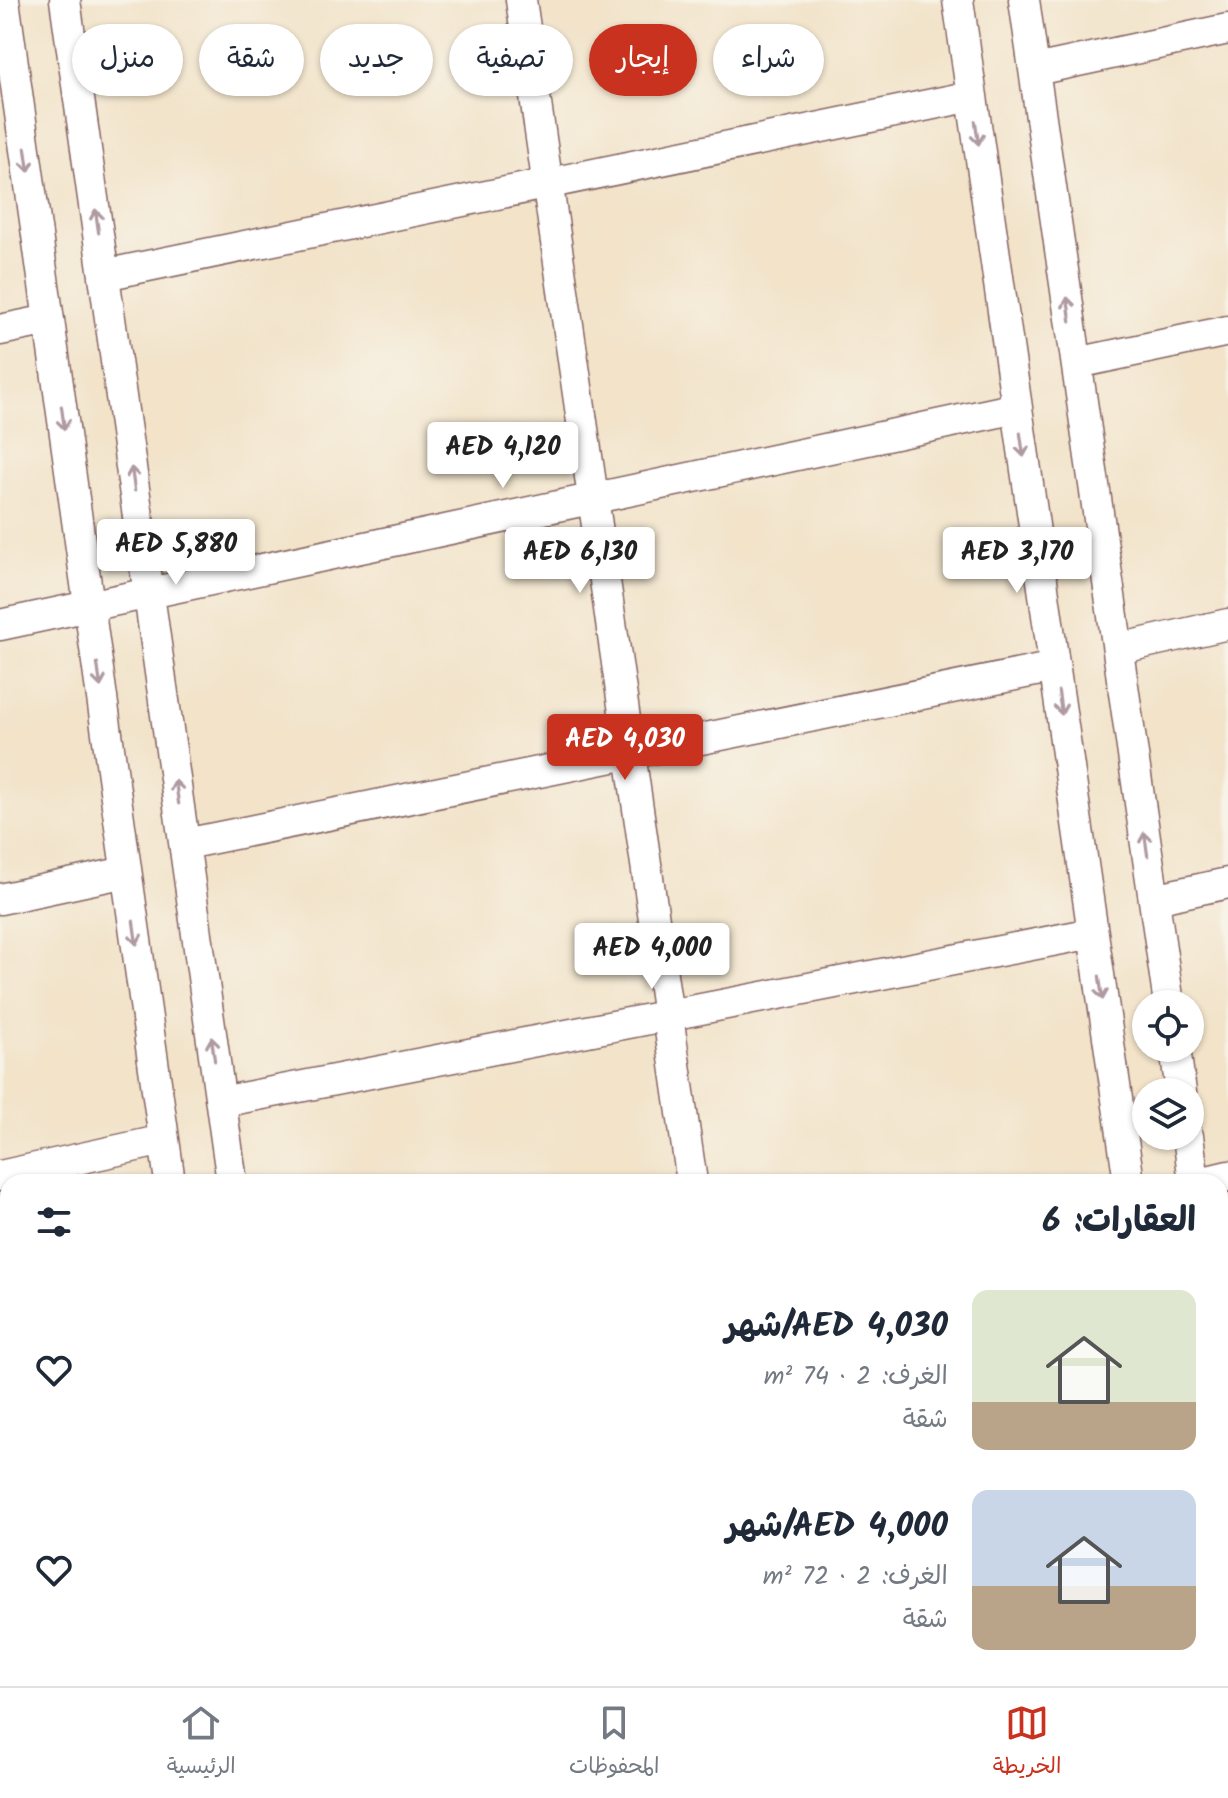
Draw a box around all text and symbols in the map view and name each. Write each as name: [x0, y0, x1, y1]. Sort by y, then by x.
chip: منزل: [72, 24, 183, 96]
chip: شقة: [199, 24, 304, 96]
chip: جديد: [320, 24, 433, 96]
chip: تصفية: [449, 24, 573, 96]
chip: إيجار: [589, 24, 697, 96]
chip: شراء: [713, 24, 824, 96]
one-way arrow: [970, 119, 985, 145]
one-way arrow: [20, 147, 35, 173]
one-way arrow: [89, 209, 104, 235]
one-way arrow: [1061, 297, 1076, 322]
one-way arrow: [56, 405, 71, 430]
pin: AED 4,120: [411, 422, 595, 490]
text: AED 4,120: [445, 427, 561, 469]
one-way arrow: [1015, 432, 1030, 458]
one-way arrow: [125, 467, 140, 492]
pin: AED 5,880: [84, 519, 268, 587]
text: AED 5,880: [115, 524, 237, 566]
pin: AED 6,130: [488, 527, 672, 595]
pin: AED 3,170: [925, 527, 1109, 595]
text: AED 6,130: [523, 532, 637, 574]
text: AED 3,170: [961, 532, 1073, 574]
one-way arrow: [92, 662, 107, 687]
one-way arrow: [1053, 690, 1068, 715]
pin: AED 4,030: [533, 714, 717, 782]
text: AED 4,030: [565, 719, 685, 761]
one-way arrow: [169, 780, 184, 805]
one-way arrow: [1138, 832, 1153, 857]
one-way arrow: [128, 920, 143, 945]
pin: AED 4,000: [560, 923, 744, 991]
text: AED 4,000: [592, 928, 712, 970]
one-way arrow: [1094, 975, 1109, 1000]
map controls: [1132, 990, 1204, 1150]
button: locate: [1132, 990, 1204, 1062]
one-way arrow: [205, 1037, 220, 1062]
button: layers: [1132, 1078, 1204, 1150]
text: العقارات: 6: [1042, 1195, 1196, 1249]
icon: filters: [32, 1200, 76, 1244]
text: AED 4,030/شهر: [725, 1300, 948, 1354]
icon: home: [1036, 1322, 1132, 1418]
icon: heart: [32, 1348, 76, 1392]
text: الغرف: 2 · 74 m²: [764, 1356, 948, 1398]
text: شقة: [903, 1399, 948, 1441]
text: AED 4,000/شهر: [726, 1500, 948, 1554]
icon: home: [1036, 1522, 1132, 1618]
icon: heart: [32, 1548, 76, 1592]
text: الغرف: 2 · 72 m²: [763, 1556, 948, 1598]
text: شقة: [903, 1599, 948, 1641]
tab: الرئيسية: [167, 1701, 236, 1785]
tab: المحفوظات: [569, 1701, 660, 1785]
tab: الخريطة: [993, 1701, 1061, 1785]

